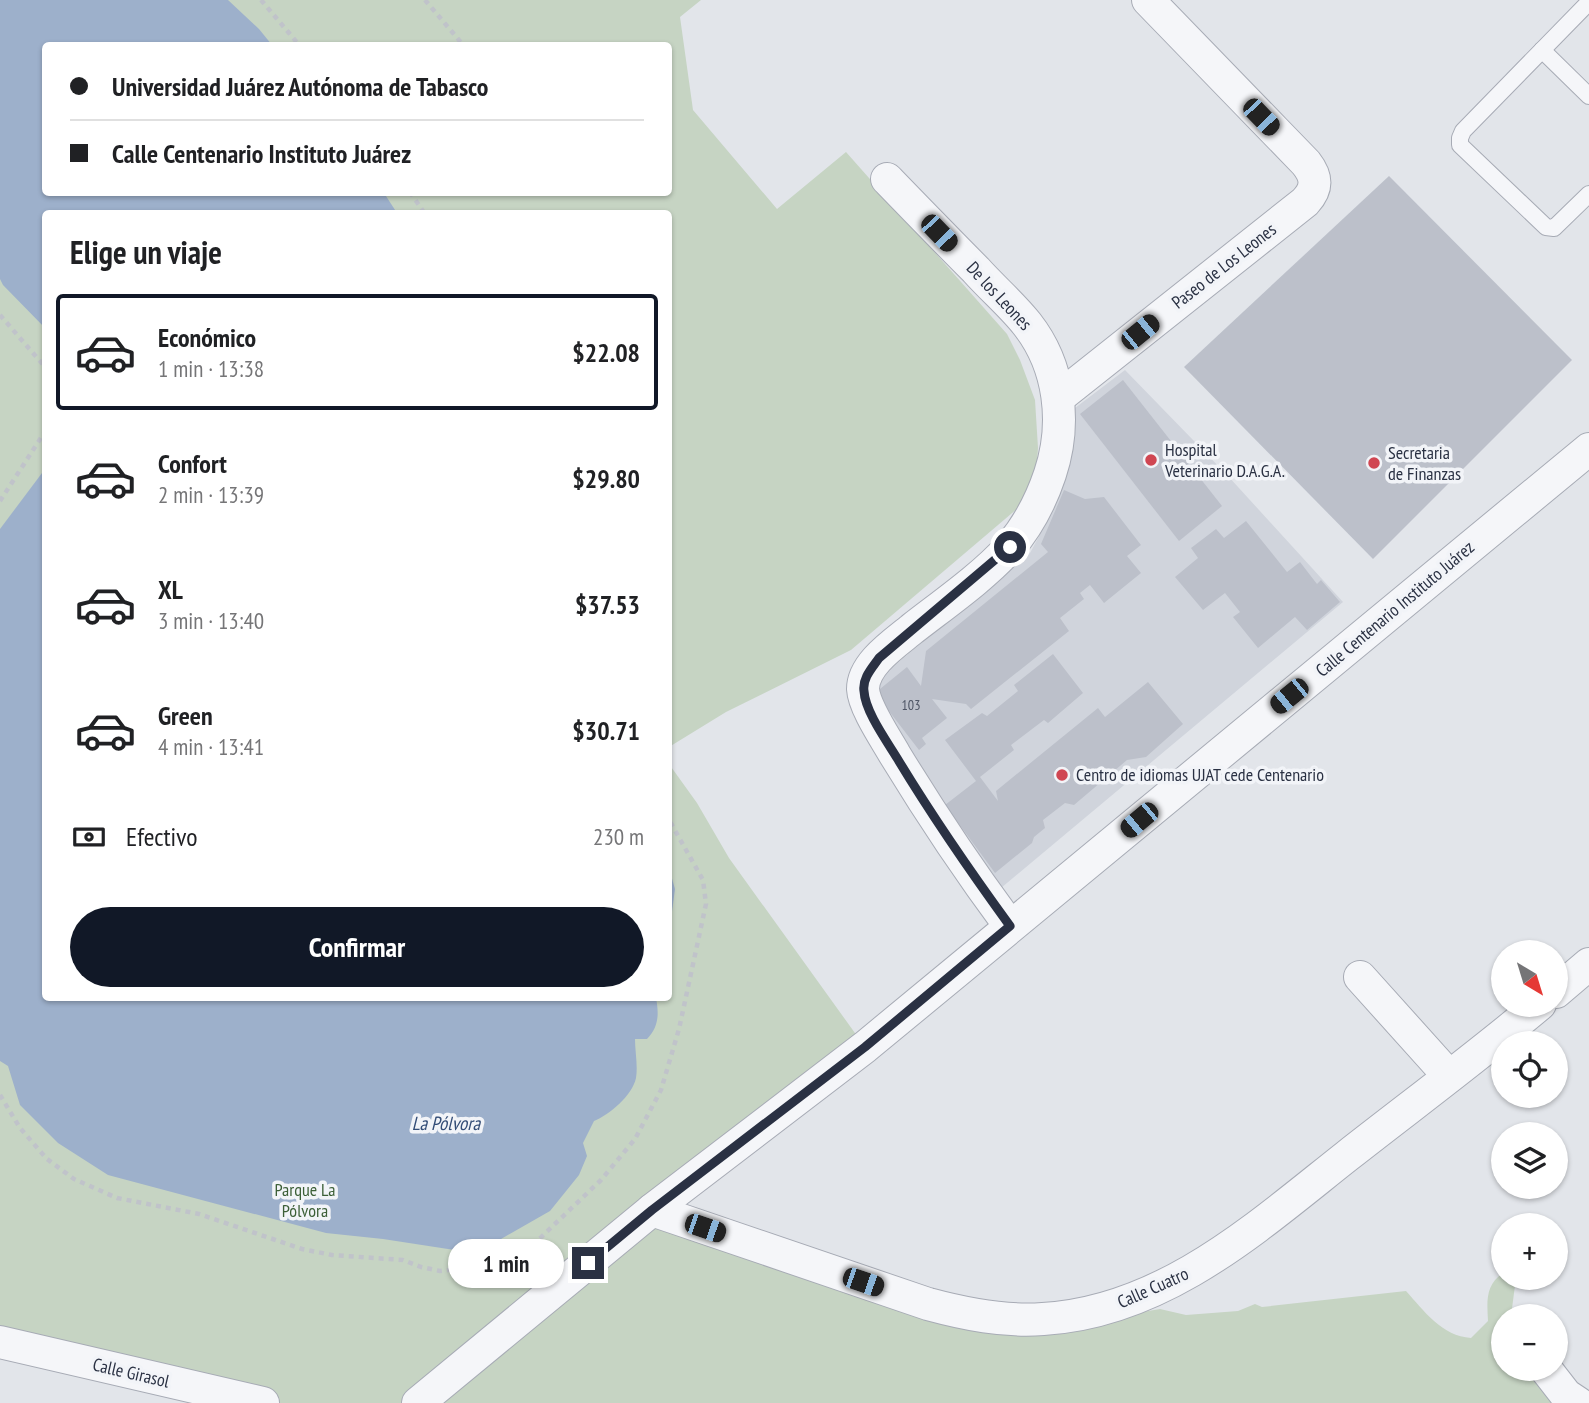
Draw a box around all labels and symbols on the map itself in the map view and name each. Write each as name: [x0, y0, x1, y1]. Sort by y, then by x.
car: [1239, 95, 1284, 139]
car: [917, 211, 962, 255]
street label: Paseo de Los Leones: [1167, 218, 1281, 314]
street label: De los Leones: [962, 256, 1037, 335]
car: [1118, 311, 1163, 353]
place label: Hospital Veterinario D.A.G.A.: [1164, 438, 1285, 482]
place label: Secretaria de Finanzas: [1388, 441, 1461, 485]
marker: Hospital Veterinario D.A.G.A.: [1143, 452, 1159, 468]
marker: Secretaria de Finanzas: [1366, 455, 1382, 471]
route start: [994, 531, 1026, 563]
street label: Calle Centenario Instituto Juárez: [1311, 536, 1479, 682]
car: [1267, 675, 1312, 717]
house number: 103: [902, 696, 920, 714]
place label: Centro de idiomas UJAT cede Centenario: [1076, 763, 1324, 786]
marker: Centro de idiomas UJAT cede Centenario: [1054, 767, 1070, 783]
car: [1117, 798, 1162, 842]
north arrow: [1491, 940, 1568, 1017]
water label: La Pólvora: [412, 1111, 482, 1135]
park label: Parque La Pólvora: [274, 1178, 336, 1222]
car: [682, 1211, 729, 1245]
callout: 1 min: [448, 1238, 564, 1288]
route end: [572, 1247, 604, 1279]
street label: Calle Cuatro: [1114, 1262, 1192, 1313]
car: [840, 1265, 887, 1299]
street label: Calle Girasol: [91, 1353, 172, 1393]

